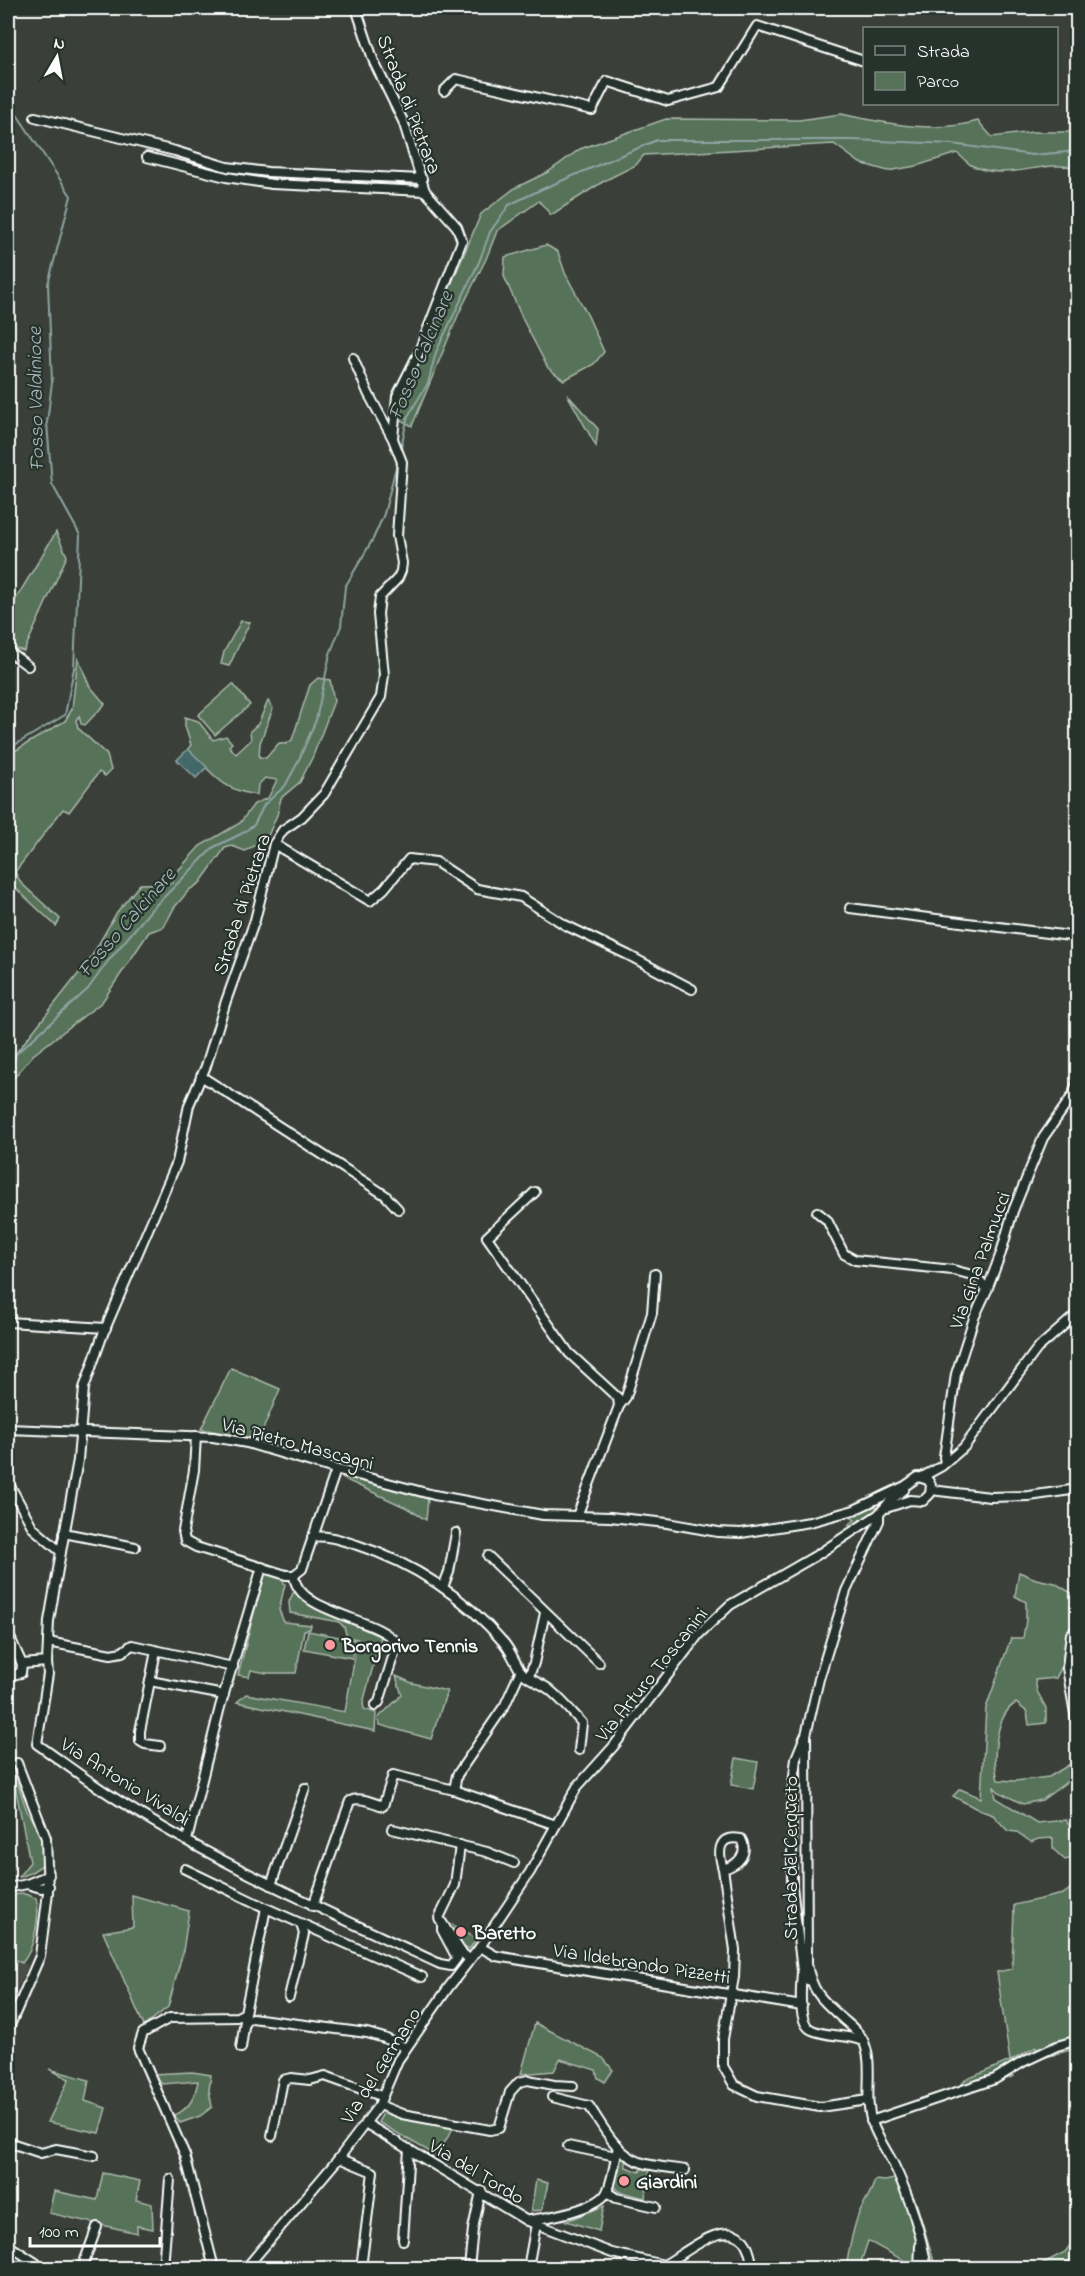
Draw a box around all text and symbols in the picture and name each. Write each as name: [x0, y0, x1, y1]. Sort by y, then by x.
north arrow: [27, 27, 87, 87]
legend: [863, 27, 1058, 105]
text: N: [52, 31, 67, 57]
street label: Strada di Pietrara: [368, 31, 448, 179]
text: Strada: [917, 40, 970, 66]
text: Parco: [917, 70, 959, 96]
water label: Fosso Calcinare: [381, 285, 463, 425]
water label: Fosso Valdinioce: [21, 325, 53, 471]
street label: Strada di Pietrara: [207, 830, 280, 979]
water label: Fosso Calcinare: [71, 860, 185, 985]
street label: Via Gina Palmucci: [943, 1188, 1020, 1335]
street label: Via Pietro Mascagni: [217, 1411, 377, 1481]
street label: Via Arturo Toscanini: [589, 1602, 716, 1750]
place label: Borgorivo Tennis: [341, 1633, 478, 1663]
marker: Borgorivo Tennis: [323, 1638, 337, 1652]
street label: Via Antonio Vivaldi: [53, 1731, 195, 1835]
street label: Strada del Cerqueto: [778, 1776, 807, 1940]
place label: Baretto: [472, 1920, 536, 1949]
marker: Baretto: [454, 1925, 468, 1939]
street label: Via Ildebrando Pizzetti: [550, 1937, 732, 1994]
street label: Via del Germano: [334, 2002, 430, 2131]
street label: Via del Tordo: [421, 2133, 529, 2213]
place label: Giardini: [636, 2169, 698, 2198]
marker: Giardini: [617, 2174, 631, 2188]
scale bar: [30, 2210, 160, 2248]
text: 100 m: [39, 2220, 79, 2246]

